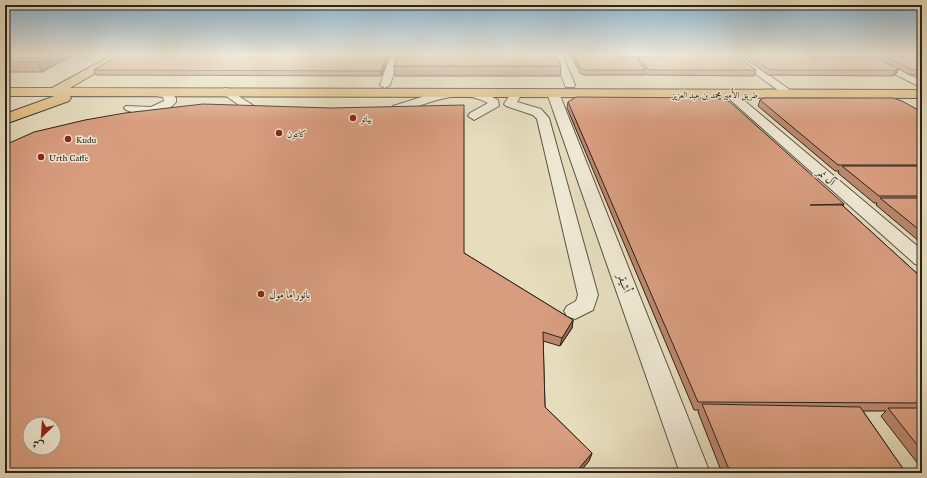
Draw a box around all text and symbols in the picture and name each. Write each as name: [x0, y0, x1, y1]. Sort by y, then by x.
street label: طريق الأمير محمد بن عبد العزيز: [671, 88, 758, 101]
marker: بياتو: [348, 113, 358, 123]
place label: بياتو: [360, 113, 372, 125]
marker: كانتون: [274, 128, 284, 138]
place label: كانتون: [287, 128, 306, 140]
marker: Kudu: [63, 134, 73, 144]
place label: Kudu: [76, 134, 97, 145]
marker: Urth Caffe: [36, 152, 46, 162]
place label: Urth Caffe: [49, 152, 89, 163]
street label: آل نمر: [813, 164, 840, 190]
street label: أشيقر: [613, 270, 635, 295]
place label: بانوراما مول: [269, 288, 310, 301]
marker: بانوراما مول: [256, 289, 266, 299]
north arrow: [22, 416, 62, 456]
text: ش: [30, 436, 46, 453]

